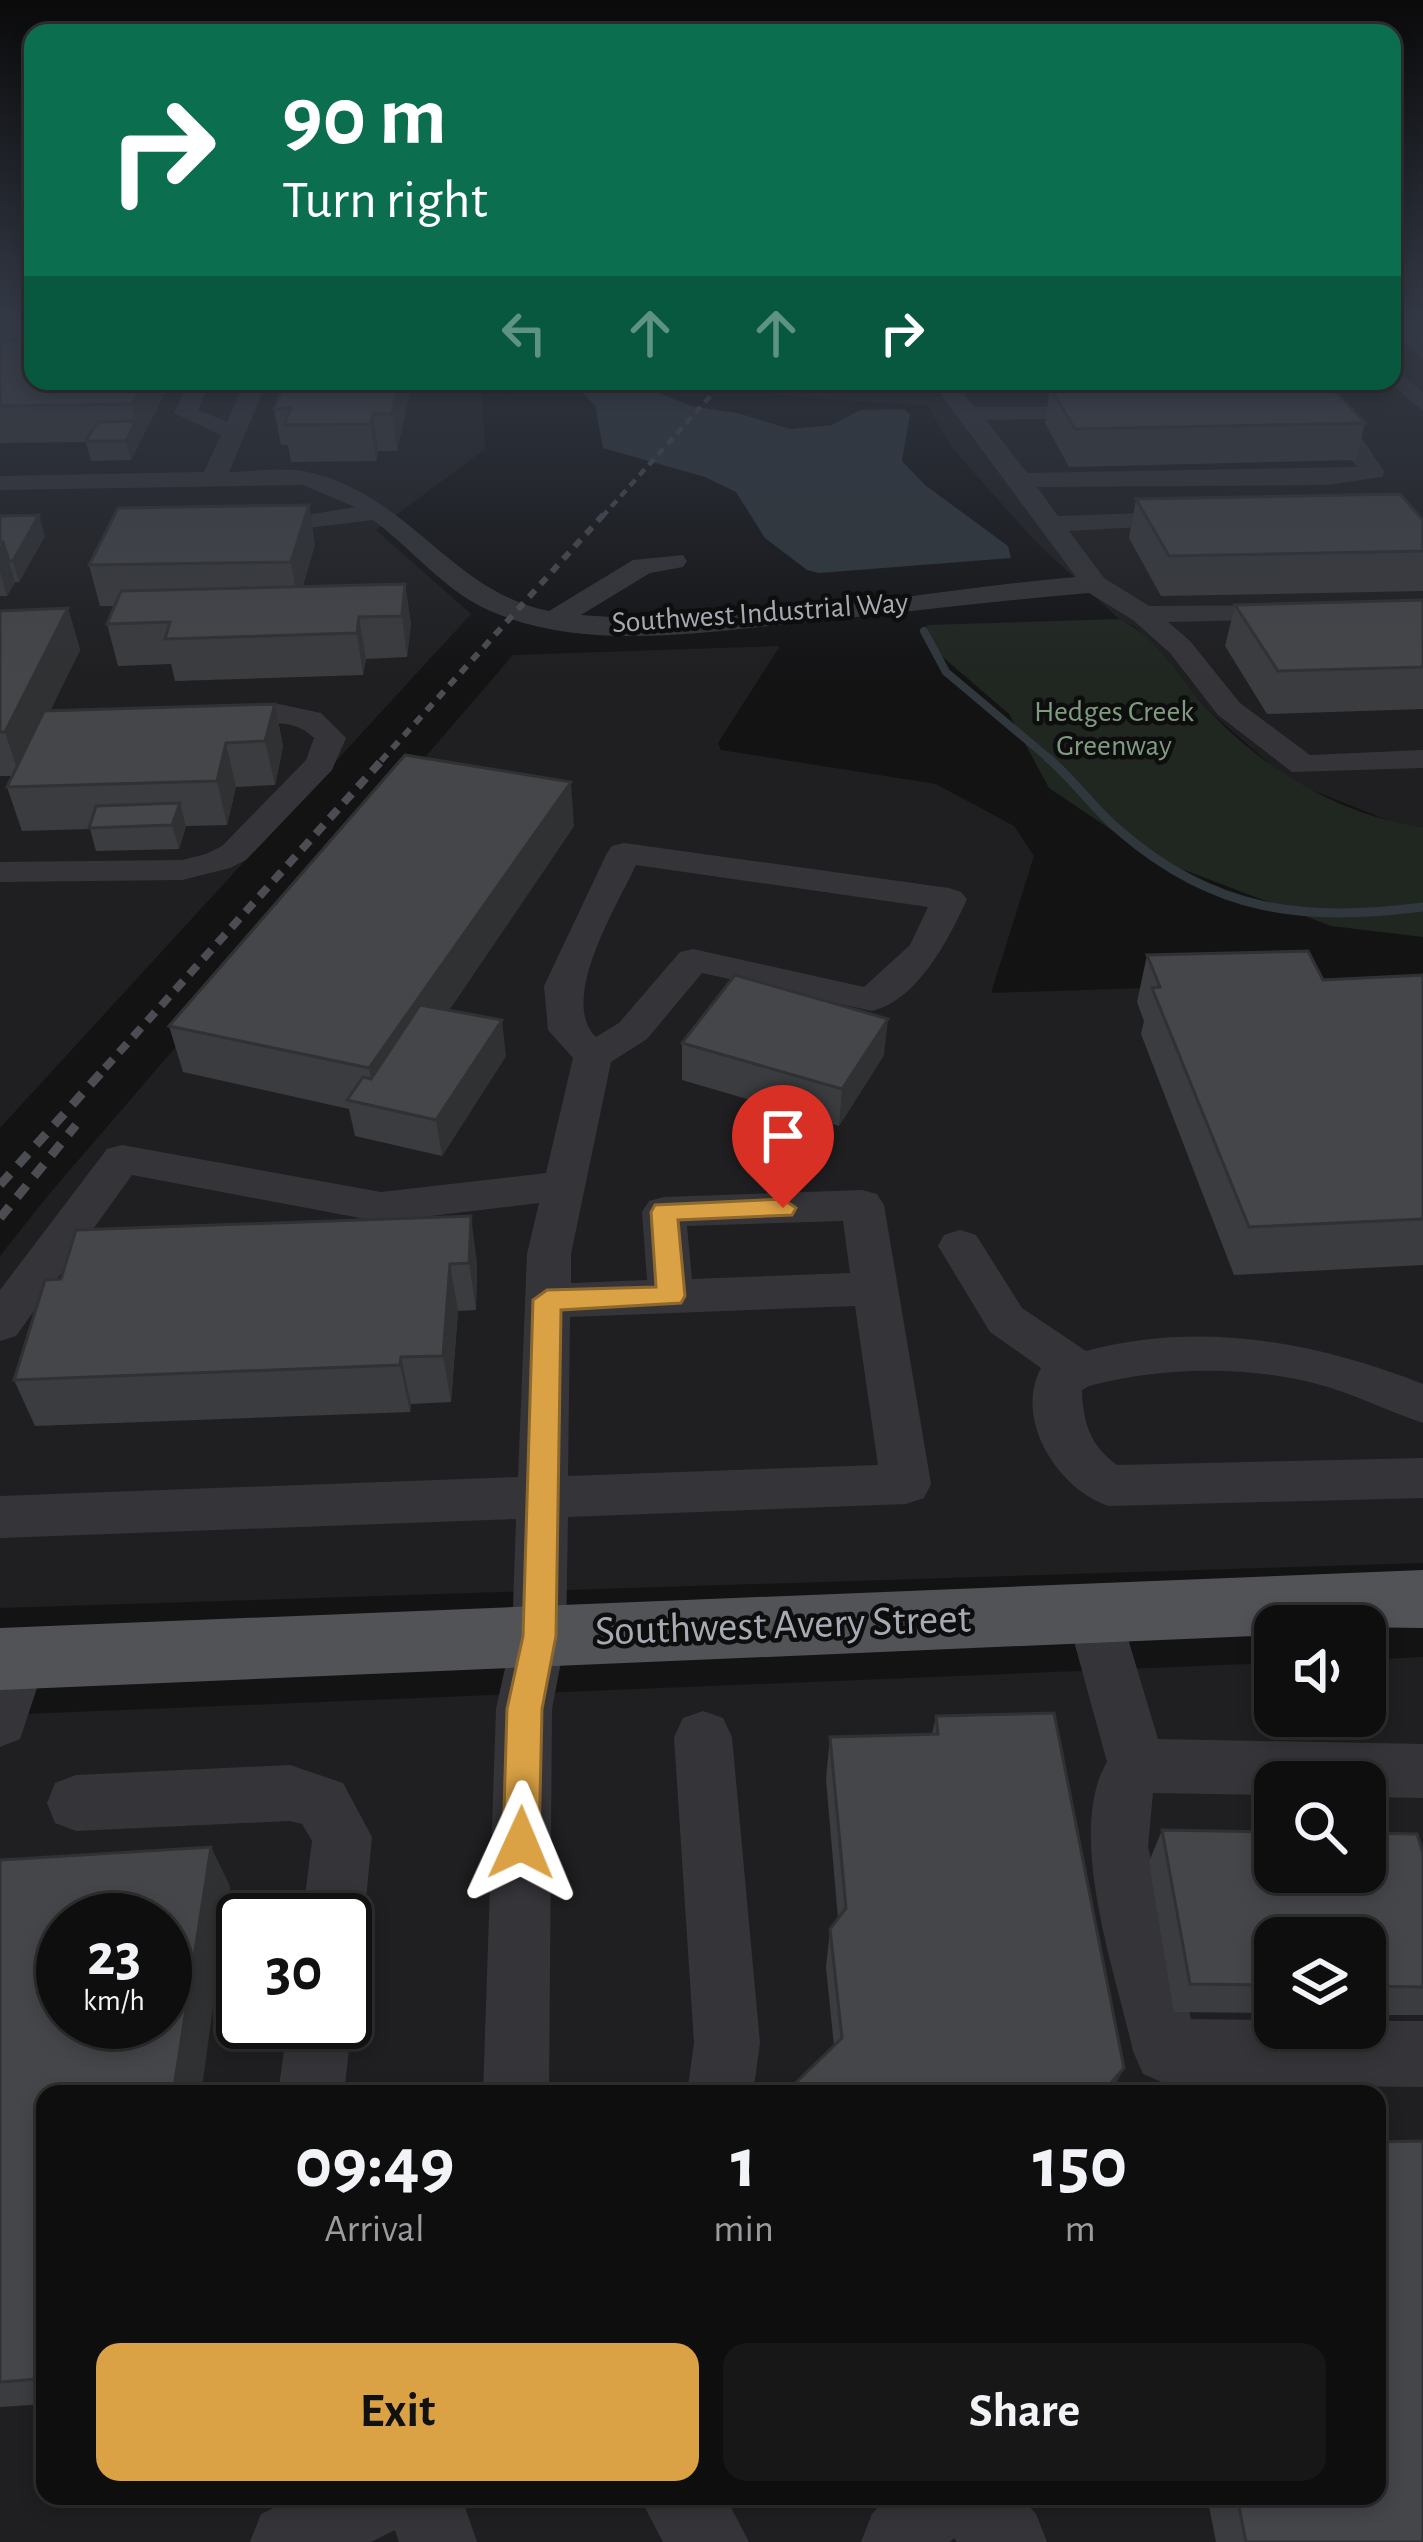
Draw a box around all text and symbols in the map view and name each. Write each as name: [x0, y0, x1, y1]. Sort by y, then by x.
icon: right: [84, 72, 240, 228]
text: 90 m: [282, 76, 447, 160]
text: Turn right: [282, 174, 488, 228]
icon: left: [491, 300, 557, 366]
icon: ahead: [617, 300, 683, 366]
icon: ahead: [743, 300, 809, 366]
icon: right: [869, 300, 935, 366]
street label: Southwest Industrial Way: [611, 588, 909, 638]
park label: Hedges Creek Greenway: [1034, 697, 1194, 761]
pin: [732, 1085, 834, 1208]
icon: arrive: [750, 1103, 816, 1169]
street label: Southwest Avery Street: [594, 1597, 972, 1653]
map controls: [1254, 1605, 1386, 2049]
button: sound: [1254, 1605, 1386, 1737]
button: search: [1254, 1761, 1386, 1893]
position arrow: [458, 1780, 584, 1906]
speed limit sign: 30: [216, 1893, 372, 2049]
button: layers: [1254, 1917, 1386, 2049]
text: 23: [87, 1926, 141, 1986]
text: km/h: [83, 1986, 145, 2016]
text: 09:49: [295, 2128, 455, 2200]
text: 1: [731, 2128, 757, 2200]
text: 150: [1033, 2128, 1127, 2200]
text: Arrival: [324, 2210, 425, 2249]
text: min: [713, 2210, 774, 2249]
text: m: [1064, 2210, 1096, 2249]
button: Exit: [96, 2343, 699, 2481]
button: Share: [723, 2343, 1326, 2481]

